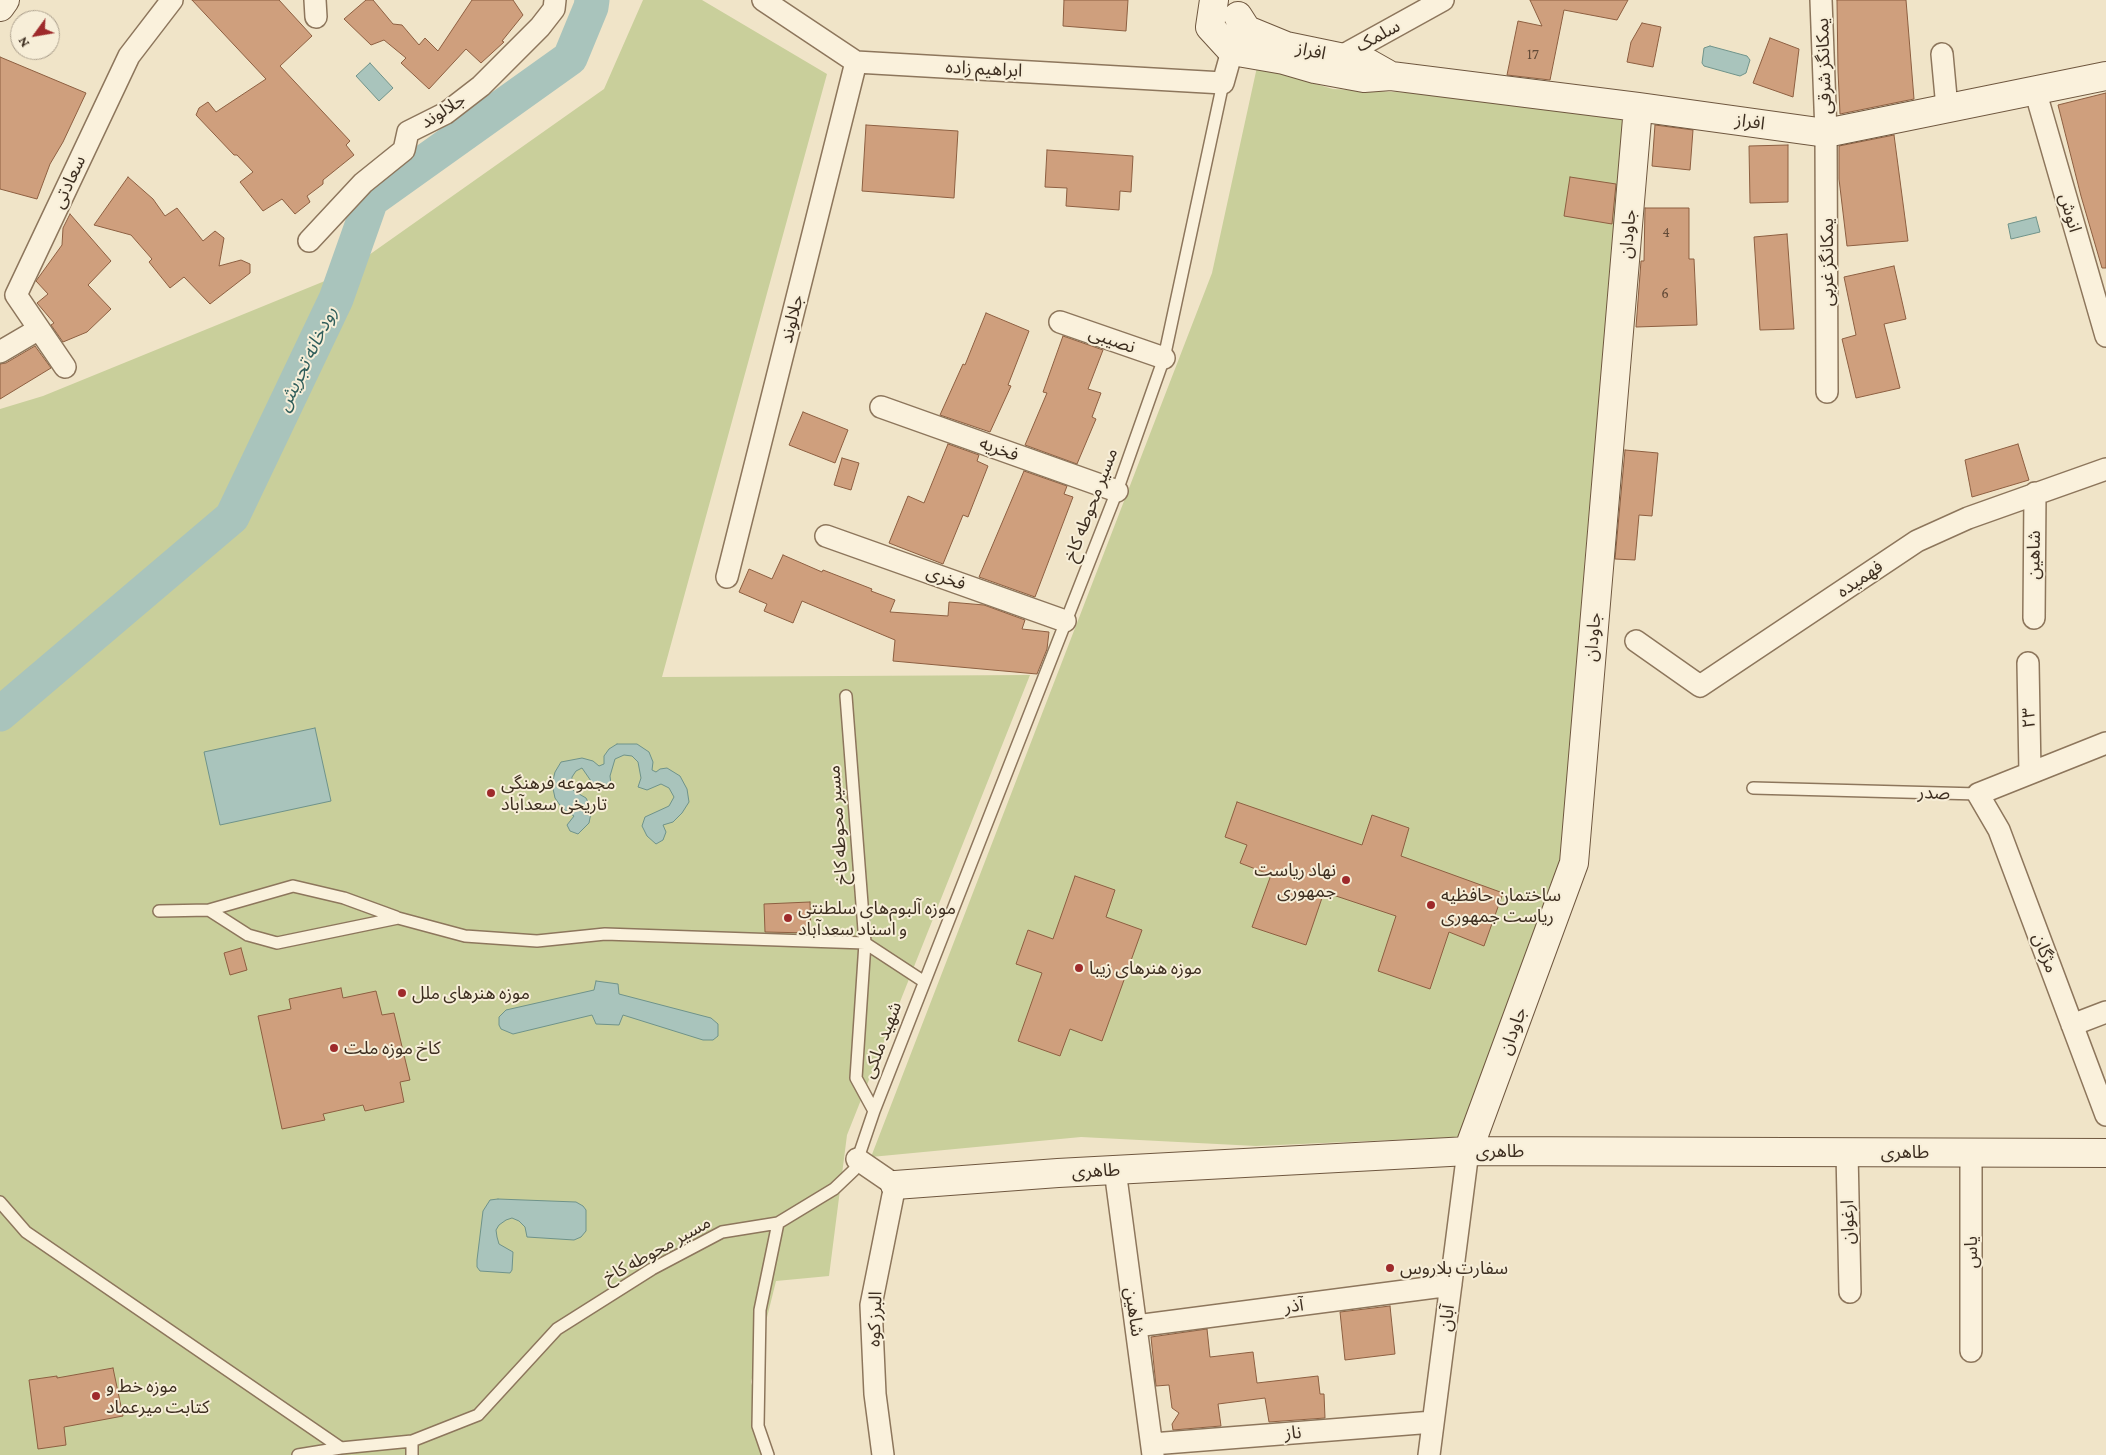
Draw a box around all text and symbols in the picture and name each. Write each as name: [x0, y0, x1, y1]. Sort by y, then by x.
north arrow: [10, 10, 60, 60]
street label: سلمک: [1352, 15, 1404, 57]
street label: یمکانگز شرقی: [1812, 17, 1836, 115]
text: N: [14, 34, 32, 51]
street label: افراز: [1294, 37, 1328, 65]
house number: 17: [1527, 45, 1539, 63]
street label: ابراهیم زاده: [945, 56, 1023, 82]
street label: جلالوند: [417, 89, 469, 133]
street label: افراز: [1734, 109, 1766, 135]
street label: سعادتی: [47, 152, 91, 212]
street label: انوش: [2054, 191, 2086, 235]
street label: جاودان: [1615, 209, 1641, 259]
street label: یمکانگز غربی: [1816, 218, 1838, 306]
house number: 4: [1662, 223, 1670, 241]
house number: 6: [1661, 284, 1669, 302]
street label: جلالوند: [776, 293, 808, 345]
water label: رودخانه تجریش: [272, 303, 342, 415]
street label: نصیبی: [1086, 322, 1138, 358]
street label: فخریه: [976, 432, 1022, 466]
street label: مسیر محوطه کاخ: [1059, 445, 1123, 565]
street label: شاهین: [2023, 530, 2045, 580]
street label: فهمیده: [1833, 556, 1887, 602]
street label: فخری: [923, 561, 969, 595]
street label: جاودان: [1580, 612, 1606, 662]
street label: ۲۳: [2018, 708, 2040, 728]
street label: مسیر محوطه کاخ: [823, 764, 853, 886]
place label: مجموعه فرهنگی تاریخی سعدآباد: [501, 772, 615, 814]
street label: صدر: [1917, 782, 1951, 804]
marker: مجموعه فرهنگی تاریخی سعدآباد: [485, 787, 497, 799]
place label: نهاد ریاست جمهوری: [1254, 859, 1336, 902]
marker: نهاد ریاست جمهوری: [1340, 874, 1352, 886]
place label: ساختمان حافظیه ریاست جمهوری: [1441, 884, 1561, 926]
place label: موزه آلبوم‌های سلطنتی و اسناد سعدآباد: [798, 897, 956, 940]
marker: ساختمان حافظیه ریاست جمهوری: [1425, 899, 1437, 911]
marker: موزه آلبوم‌های سلطنتی و اسناد سعدآباد: [782, 912, 794, 924]
street label: مژگان: [2028, 930, 2062, 976]
place label: موزه هنرهای زیبا: [1089, 957, 1202, 979]
marker: موزه هنرهای زیبا: [1073, 962, 1085, 974]
place label: موزه هنرهای ملل: [412, 982, 530, 1004]
marker: موزه هنرهای ملل: [396, 987, 408, 999]
street label: شهید ملکی: [858, 999, 906, 1081]
street label: جاودان: [1494, 1004, 1532, 1058]
place label: کاخ موزه ملت: [344, 1037, 441, 1059]
marker: کاخ موزه ملت: [328, 1042, 340, 1054]
street label: طاهری: [1476, 1140, 1524, 1162]
street label: طاهری: [1881, 1141, 1929, 1163]
street label: طاهری: [1071, 1159, 1121, 1183]
street label: ارغوان: [1837, 1200, 1859, 1244]
street label: مسیر محوطه کاخ: [599, 1212, 715, 1288]
street label: یاس: [1960, 1236, 1982, 1268]
place label: سفارت بلاروس: [1400, 1257, 1508, 1279]
marker: سفارت بلاروس: [1384, 1262, 1396, 1274]
street label: شاهین: [1120, 1286, 1148, 1338]
street label: البرز کوه: [863, 1291, 887, 1347]
street label: آذر: [1283, 1294, 1305, 1318]
street label: آبان: [1435, 1303, 1459, 1333]
place label: موزه خط و کتابت میرعماد: [106, 1375, 209, 1418]
marker: موزه خط و کتابت میرعماد: [90, 1390, 102, 1402]
street label: ناز: [1284, 1422, 1302, 1444]

